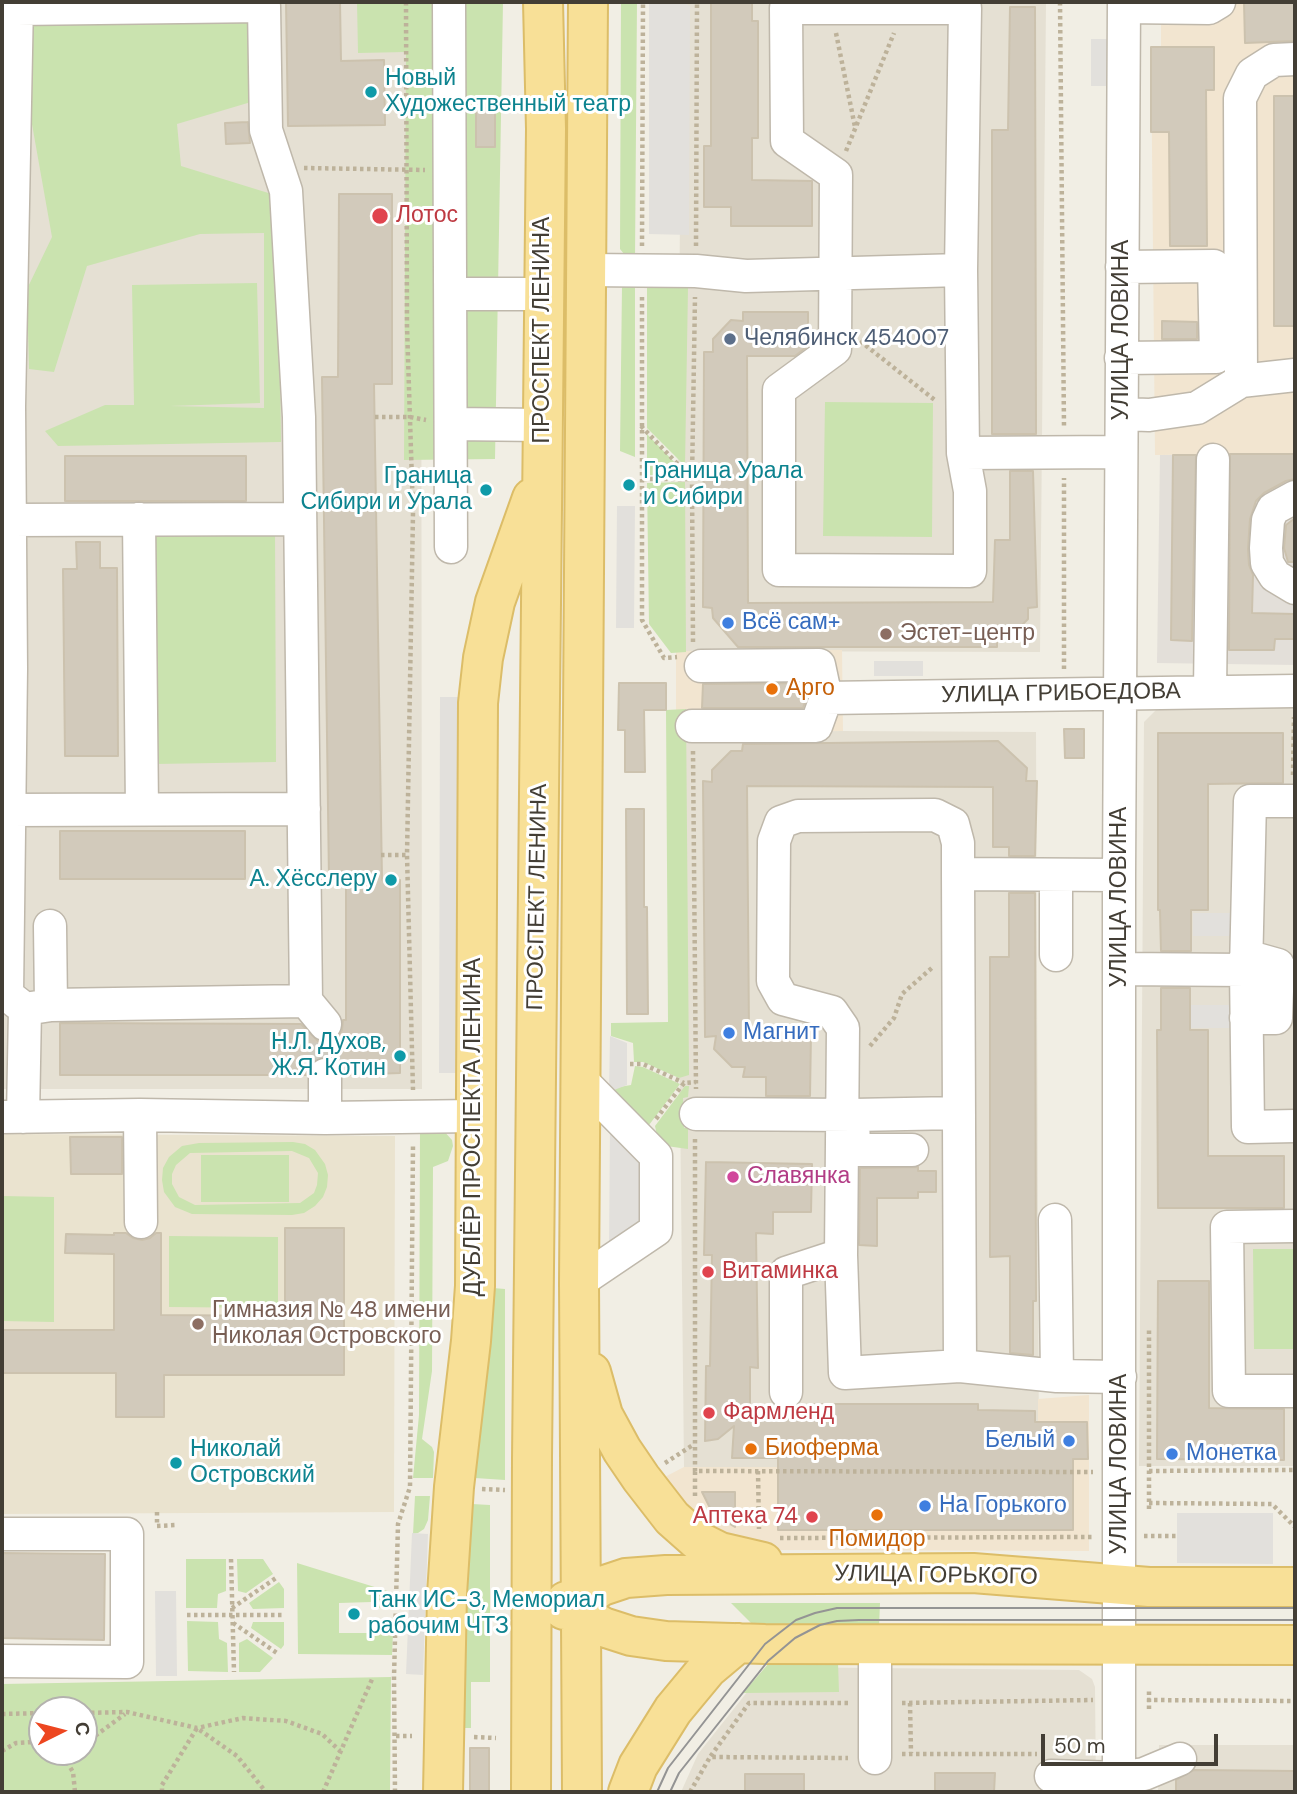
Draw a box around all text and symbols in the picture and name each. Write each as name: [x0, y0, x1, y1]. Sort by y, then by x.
place label: Новый Художественный театр: [385, 65, 631, 119]
marker: Новый Художественный театр: [363, 84, 379, 100]
place label: Лотос: [396, 202, 458, 230]
marker: Лотос: [370, 206, 390, 226]
street label: ПРОСПЕКТ ЛЕНИНА: [529, 217, 557, 443]
street label: УЛИЦА ЛОВИНА: [1108, 240, 1136, 420]
place label: Челябинск 454007: [744, 325, 949, 353]
marker: Челябинск 454007: [722, 331, 738, 347]
place label: Граница Урала и Сибири: [643, 458, 803, 512]
place label: Граница Сибири и Урала: [300, 463, 472, 517]
marker: Граница Урала и Сибири: [621, 477, 637, 493]
marker: Граница Сибири и Урала: [478, 482, 494, 498]
place label: Всё сам+: [742, 609, 841, 637]
marker: Всё сам+: [720, 615, 736, 631]
place label: Эстет-центр: [900, 620, 1035, 648]
marker: Эстет-центр: [878, 626, 894, 642]
place label: Арго: [786, 675, 835, 703]
street label: УЛИЦА ГРИБОЕДОВА: [941, 678, 1181, 710]
marker: Арго: [764, 681, 780, 697]
street label: ПРОСПЕКТ ЛЕНИНА: [522, 783, 554, 1011]
street label: УЛИЦА ЛОВИНА: [1106, 807, 1134, 987]
place label: А. Хёсслеру: [250, 866, 377, 894]
marker: А. Хёсслеру: [383, 872, 399, 888]
street label: ДУБЛЁР ПРОСПЕКТА ЛЕНИНА: [460, 958, 488, 1296]
place label: Магнит: [743, 1019, 820, 1047]
marker: Магнит: [721, 1025, 737, 1041]
place label: Н.Л. Духов, Ж.Я. Котин: [271, 1029, 386, 1083]
marker: Н.Л. Духов, Ж.Я. Котин: [392, 1048, 408, 1064]
place label: Славянка: [747, 1163, 850, 1191]
marker: Славянка: [725, 1169, 741, 1185]
place label: Витаминка: [722, 1258, 838, 1286]
marker: Витаминка: [700, 1264, 716, 1280]
place label: Гимназия № 48 имени Николая Островского: [212, 1297, 451, 1351]
marker: Гимназия № 48 имени Николая Островского: [190, 1316, 206, 1332]
street label: УЛИЦА ЛОВИНА: [1106, 1374, 1134, 1554]
place label: Фармленд: [723, 1399, 834, 1427]
marker: Фармленд: [701, 1405, 717, 1421]
place label: Белый: [985, 1427, 1055, 1455]
marker: Белый: [1061, 1433, 1077, 1449]
place label: Биоферма: [765, 1435, 879, 1463]
place label: Николай Островский: [190, 1436, 315, 1490]
place label: Монетка: [1186, 1440, 1277, 1468]
marker: Биоферма: [743, 1441, 759, 1457]
marker: Монетка: [1164, 1446, 1180, 1462]
marker: Николай Островский: [168, 1455, 184, 1471]
place label: На Горького: [939, 1492, 1067, 1520]
marker: На Горького: [917, 1498, 933, 1514]
place label: Аптека 74: [693, 1503, 798, 1531]
marker: Помидор: [869, 1507, 885, 1523]
marker: Аптека 74: [804, 1509, 820, 1525]
place label: Помидор: [829, 1526, 925, 1554]
street label: УЛИЦА ГОРЬКОГО: [834, 1560, 1038, 1592]
place label: Танк ИС-3, Мемориал рабочим ЧТЗ: [368, 1587, 605, 1641]
marker: Танк ИС-3, Мемориал рабочим ЧТЗ: [346, 1606, 362, 1622]
north arrow: [28, 1696, 98, 1766]
scale bar: [1045, 1720, 1222, 1764]
text: С: [69, 1721, 96, 1737]
text: 50 m: [1054, 1732, 1105, 1760]

